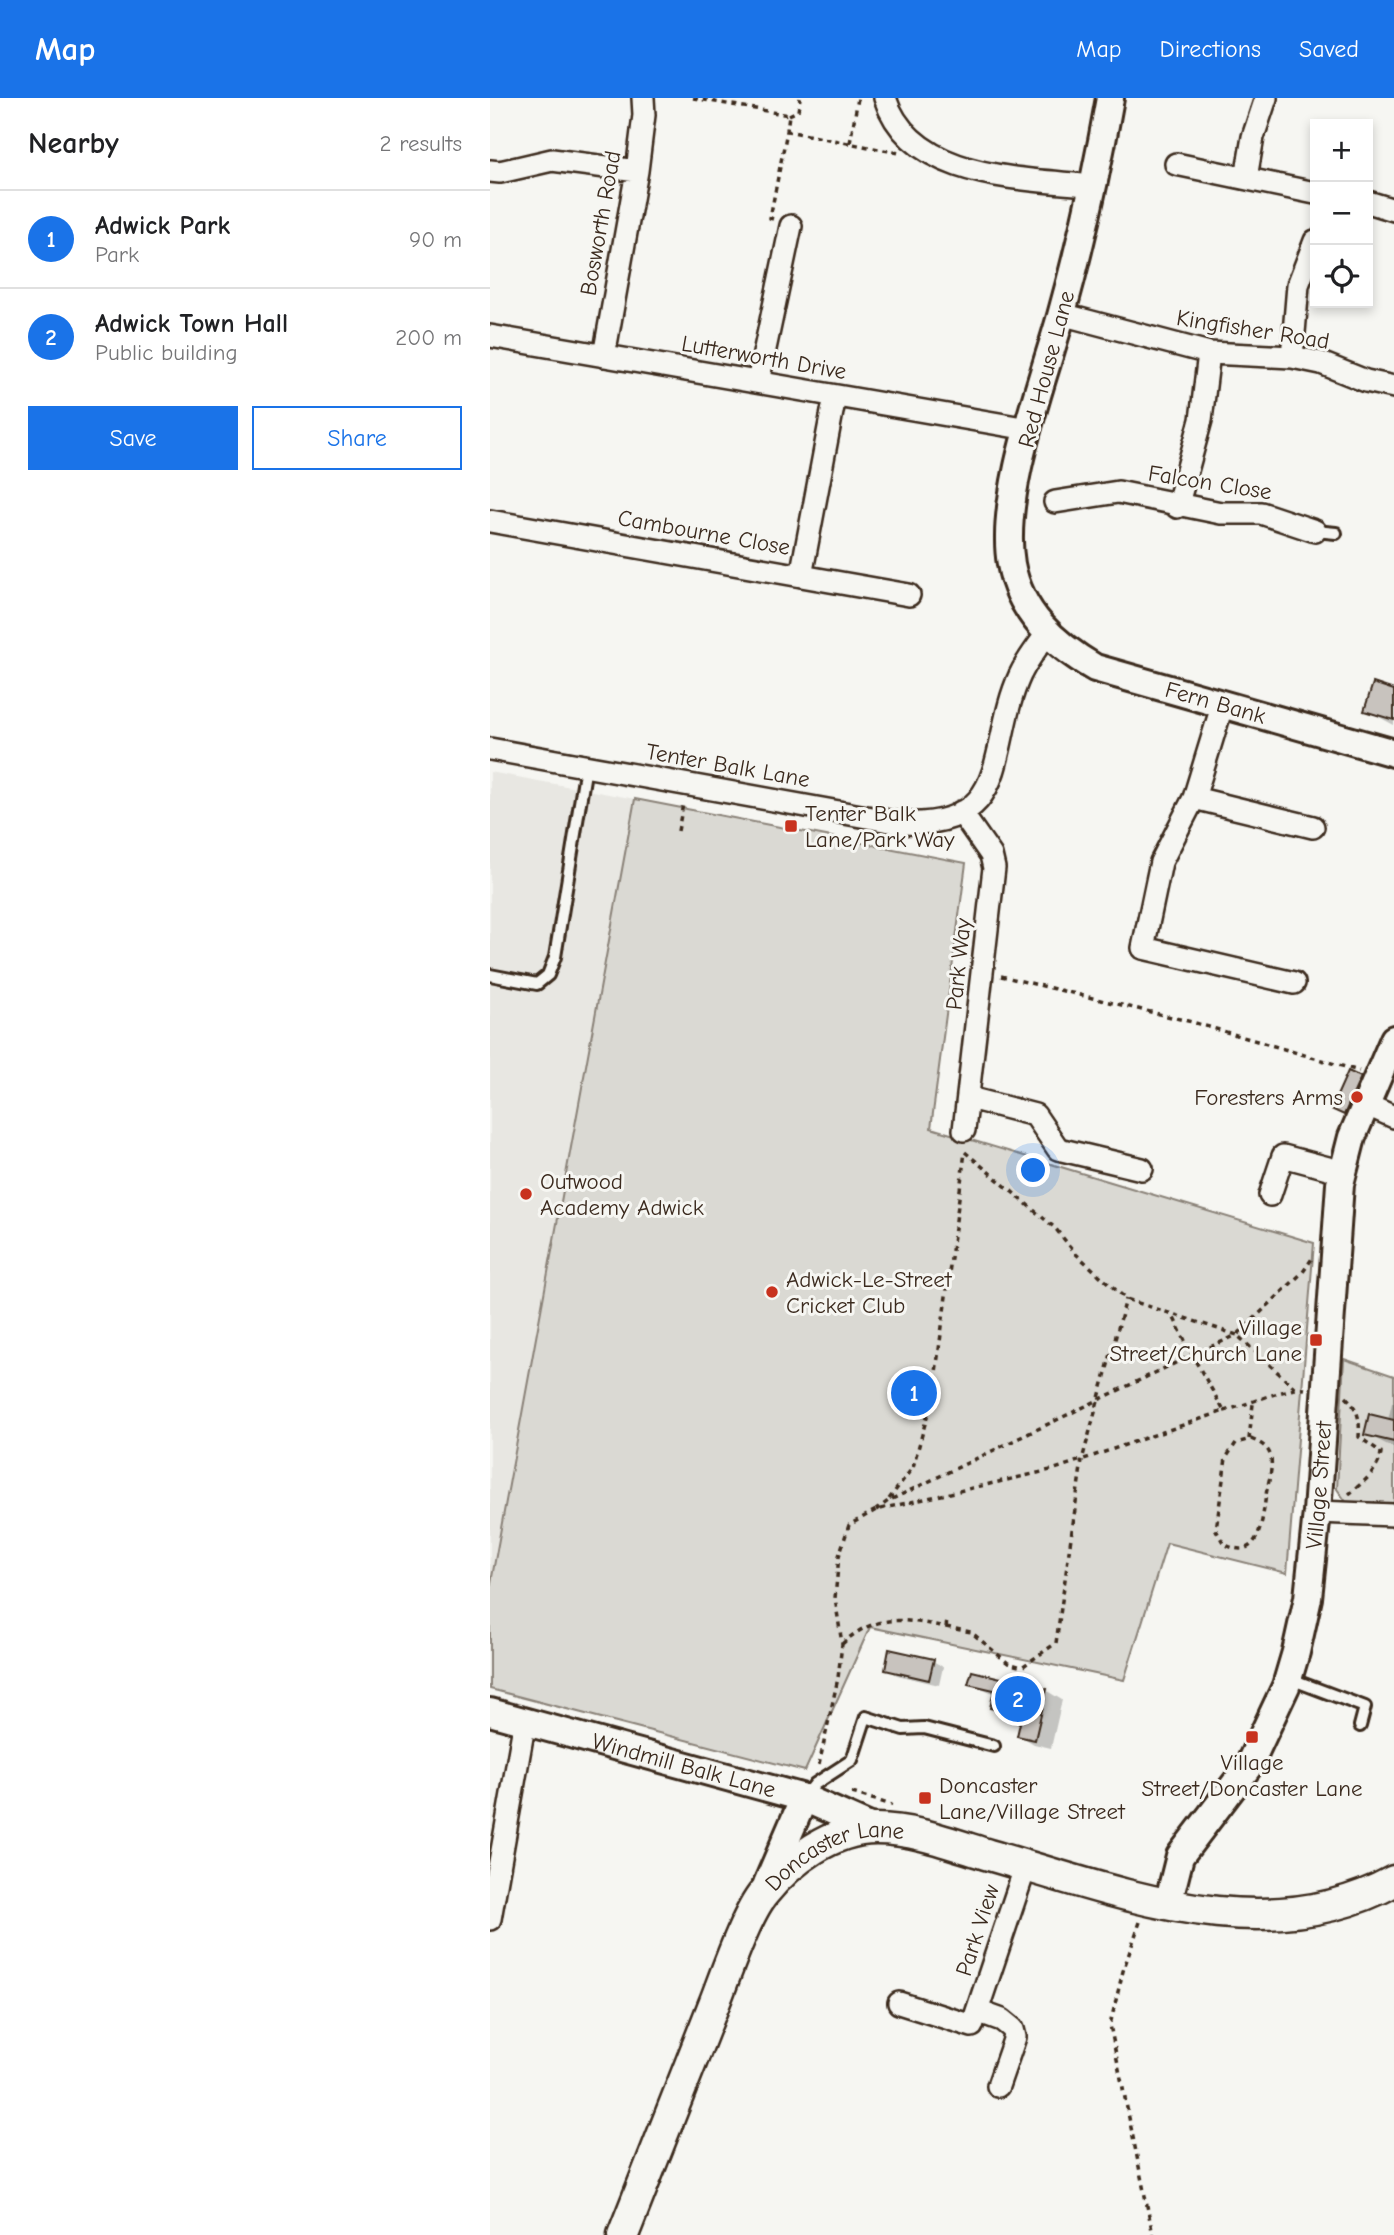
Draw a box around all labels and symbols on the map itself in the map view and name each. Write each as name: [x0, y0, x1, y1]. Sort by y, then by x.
street label: Bosworth Road: [574, 148, 627, 298]
street label: Red House Lane: [1013, 288, 1080, 451]
street label: Kingfisher Road: [1174, 304, 1331, 355]
street label: Lutterworth Drive: [679, 330, 848, 385]
street label: Falcon Close: [1146, 459, 1274, 506]
street label: Cambourne Close: [616, 504, 792, 561]
street label: Fern Bank: [1162, 676, 1269, 730]
street label: Tenter Balk Lane: [644, 738, 812, 793]
place label: Tenter Balk Lane/Park Way: [805, 800, 955, 853]
marker: Tenter Balk Lane/Park Way: [783, 818, 799, 834]
street label: Park Way: [940, 916, 977, 1011]
place label: Foresters Arms: [1194, 1084, 1343, 1111]
marker: Foresters Arms: [1349, 1089, 1365, 1105]
your location: [1016, 1153, 1050, 1187]
place label: Outwood Academy Adwick: [540, 1168, 704, 1221]
marker: Outwood Academy Adwick: [518, 1186, 534, 1202]
place label: Adwick-Le-Street Cricket Club: [786, 1266, 953, 1319]
marker: Adwick-Le-Street Cricket Club: [764, 1284, 780, 1300]
place label: Village Street/Church Lane: [1109, 1314, 1302, 1367]
marker: Village Street/Church Lane: [1308, 1332, 1324, 1348]
pin: 1: [891, 1367, 937, 1419]
street label: Village Street: [1300, 1419, 1337, 1551]
pin: 2: [995, 1673, 1041, 1725]
street label: Windmill Balk Lane: [589, 1728, 779, 1804]
marker: Village Street/Doncaster Lane: [1244, 1729, 1260, 1745]
place label: Village Street/Doncaster Lane: [1142, 1749, 1362, 1802]
place label: Doncaster Lane/Village Street: [939, 1772, 1126, 1825]
marker: Doncaster Lane/Village Street: [917, 1790, 933, 1806]
street label: Doncaster Lane: [759, 1816, 906, 1896]
street label: Park View: [950, 1881, 1005, 1979]

